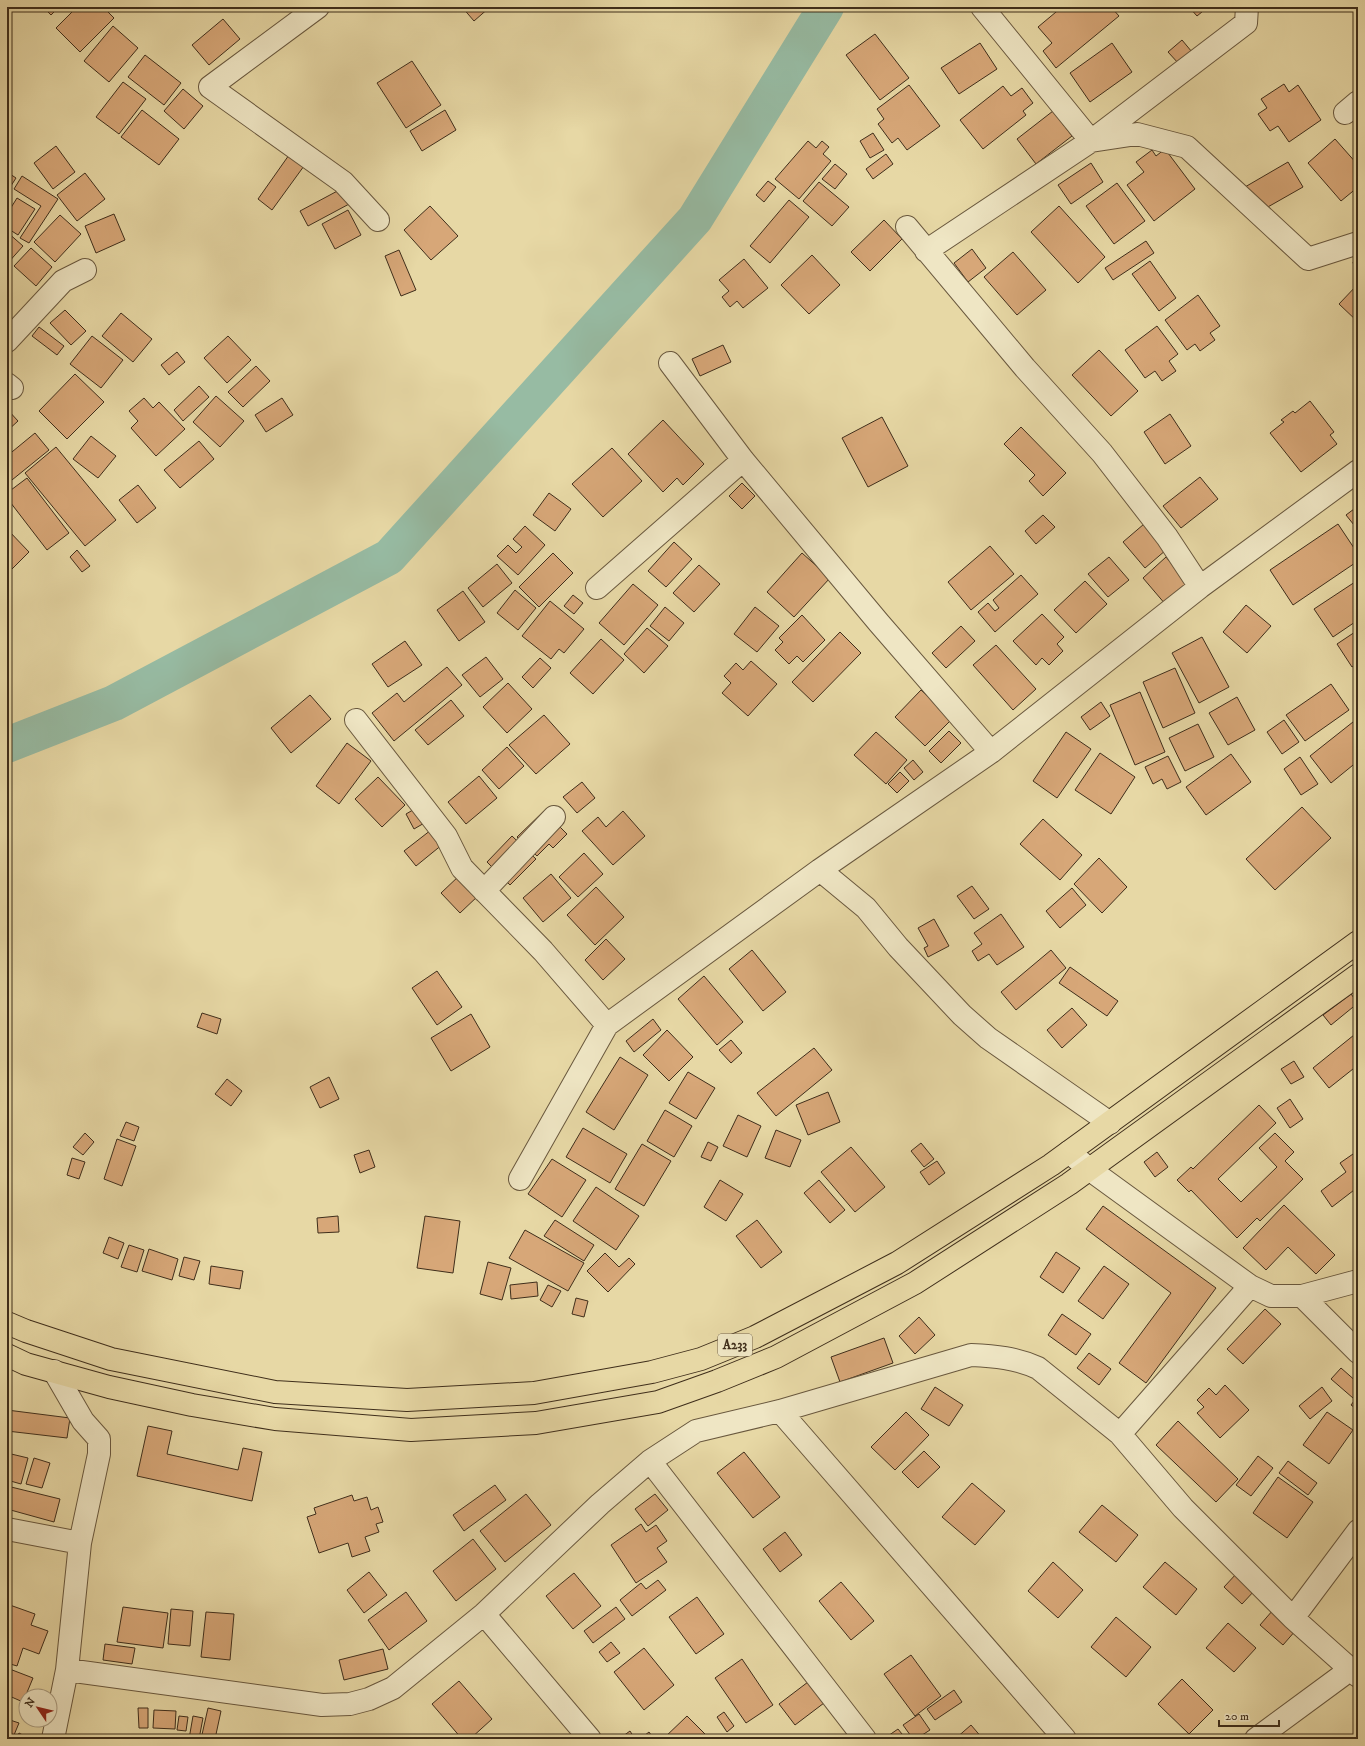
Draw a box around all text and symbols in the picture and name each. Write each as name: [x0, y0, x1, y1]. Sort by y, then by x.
road number: A233: [718, 1334, 752, 1356]
north arrow: [18, 1688, 58, 1728]
text: N: [22, 1695, 39, 1711]
scale bar: [1219, 1702, 1279, 1728]
text: 20 m: [1225, 1709, 1249, 1724]

